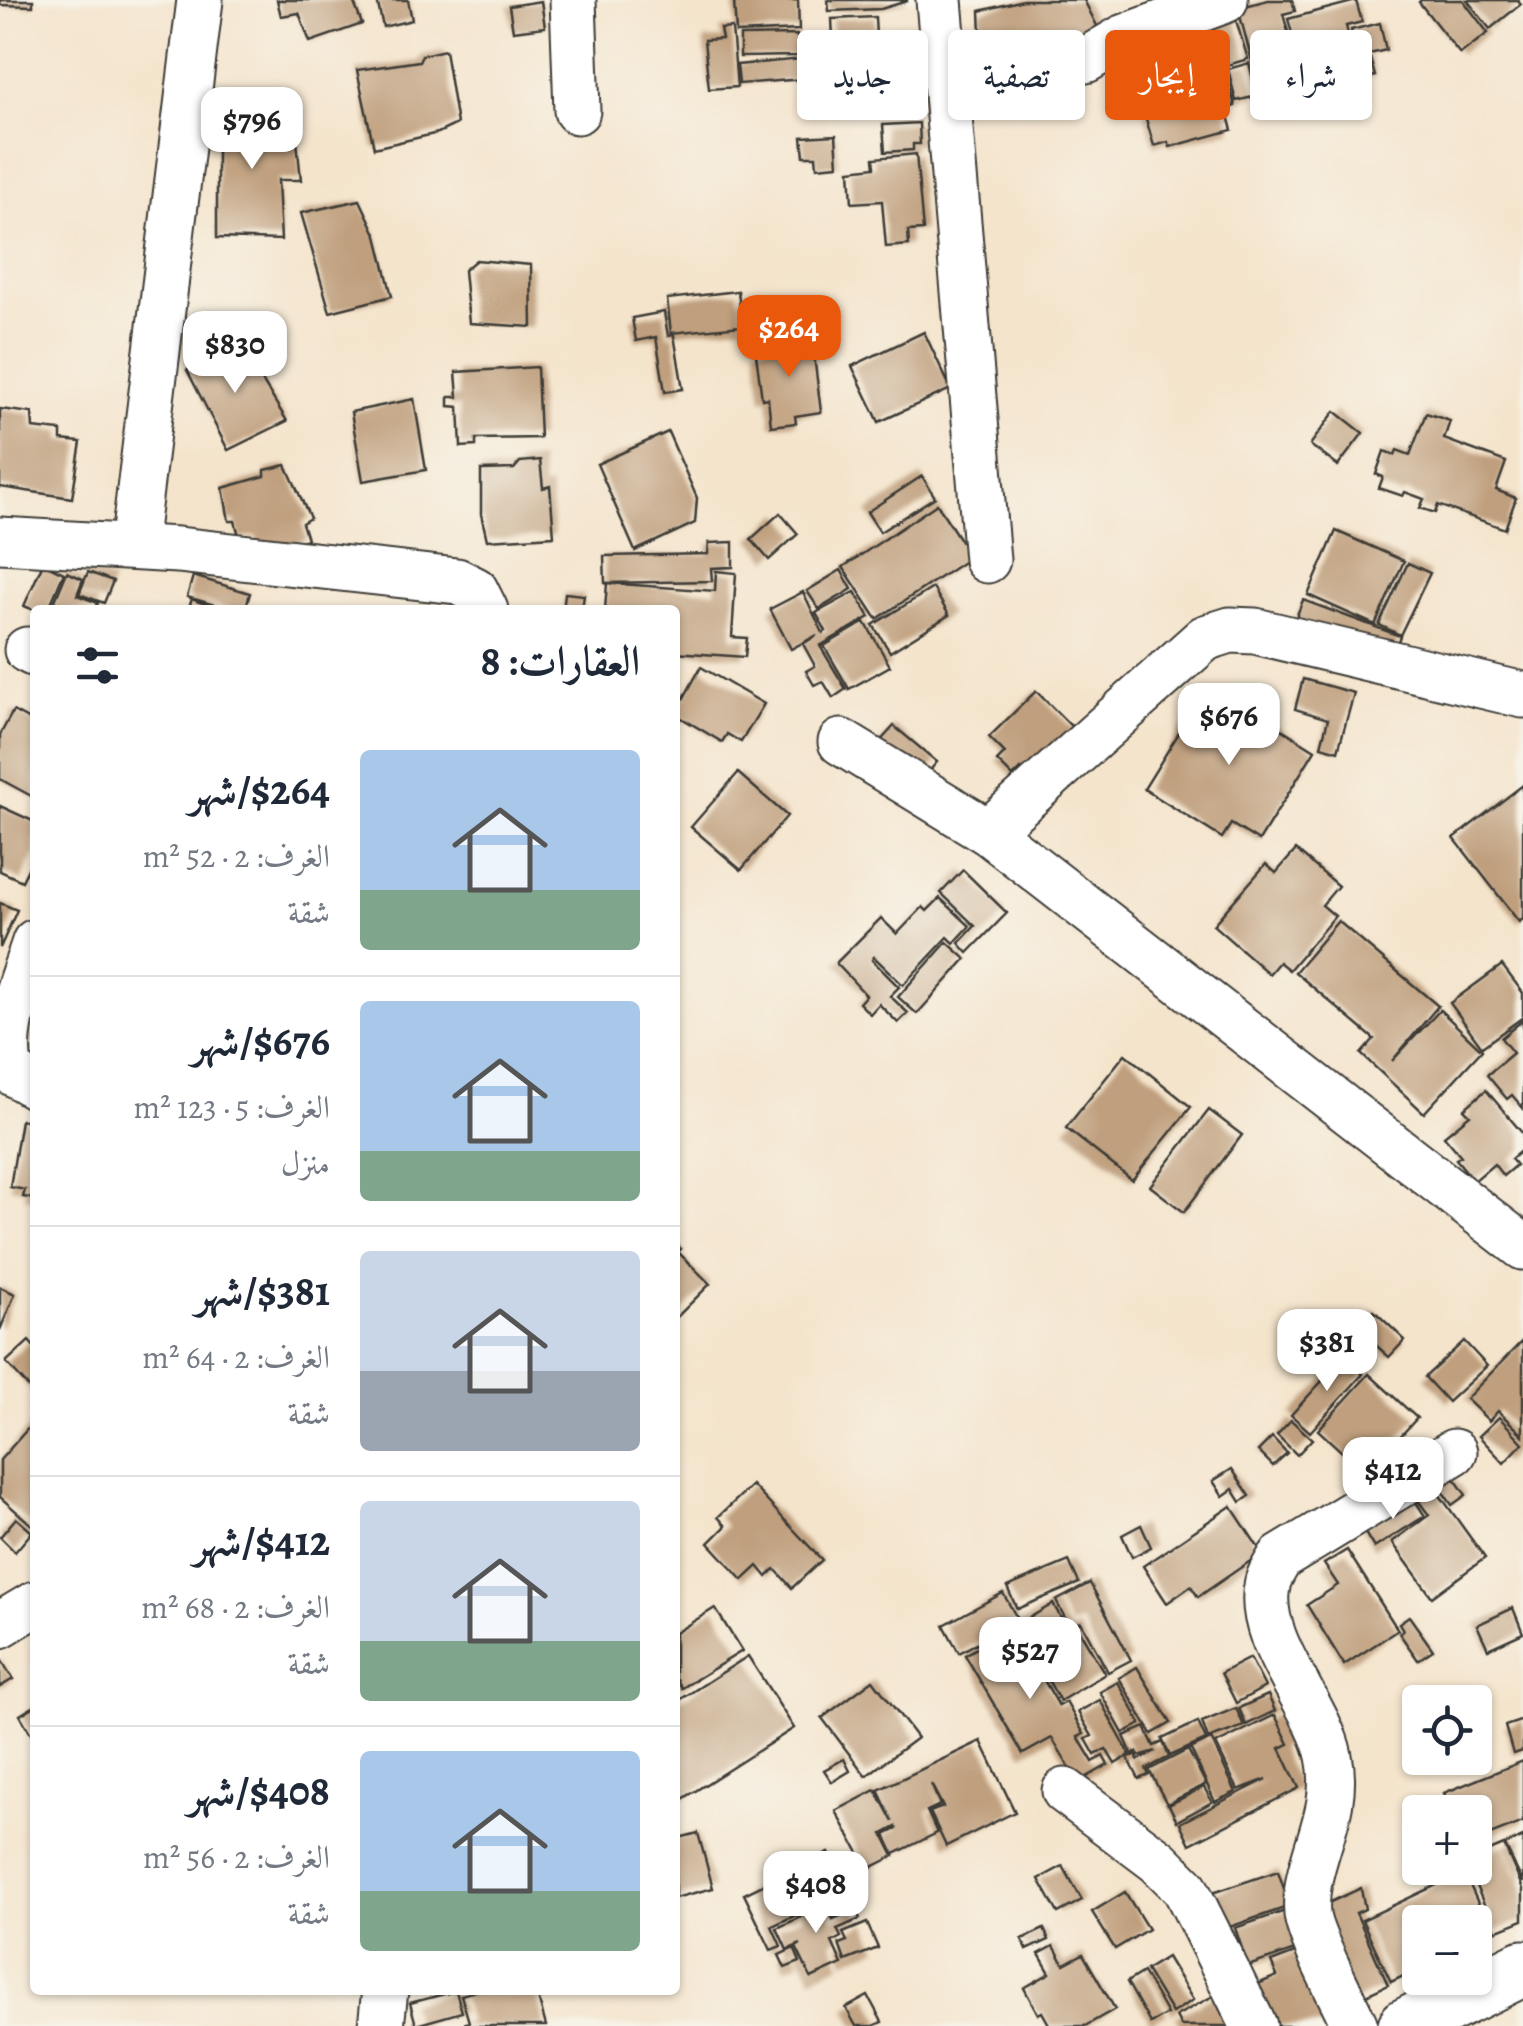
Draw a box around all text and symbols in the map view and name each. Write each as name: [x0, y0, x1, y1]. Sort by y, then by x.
chip: جديد: [797, 30, 928, 120]
chip: تصفية: [948, 30, 1085, 120]
chip: إيجار: [1105, 30, 1230, 120]
chip: شراء: [1250, 30, 1372, 120]
pin: $796: [193, 87, 311, 172]
text: $796: [223, 97, 281, 141]
pin: $264: [730, 295, 848, 380]
text: $264: [759, 305, 819, 349]
pin: $830: [176, 311, 294, 396]
text: $830: [205, 321, 265, 365]
text: العقارات: 8: [480, 632, 640, 689]
icon: filters: [70, 638, 125, 693]
pin: $676: [1170, 683, 1288, 768]
text: $676: [1200, 693, 1258, 737]
text: $264/شهر: [189, 761, 330, 818]
icon: home: [440, 790, 560, 910]
text: الغرف: 2 · 52 m²: [143, 834, 330, 878]
text: شقة: [288, 890, 330, 934]
text: $676/شهر: [191, 1012, 330, 1069]
icon: home: [440, 1041, 560, 1161]
text: الغرف: 5 · 123 m²: [134, 1085, 330, 1129]
text: منزل: [281, 1141, 330, 1185]
text: $381/شهر: [195, 1262, 330, 1319]
icon: home: [440, 1291, 560, 1411]
pin: $381: [1268, 1309, 1386, 1394]
text: $381: [1299, 1319, 1355, 1363]
text: الغرف: 2 · 64 m²: [142, 1335, 330, 1379]
text: شقة: [288, 1391, 330, 1435]
pin: $412: [1334, 1437, 1452, 1522]
text: $412: [1365, 1447, 1421, 1491]
text: $412/شهر: [193, 1512, 330, 1569]
icon: home: [440, 1541, 560, 1661]
text: الغرف: 2 · 68 m²: [141, 1585, 330, 1629]
pin: $527: [971, 1617, 1089, 1702]
text: $527: [1001, 1627, 1059, 1671]
text: شقة: [288, 1641, 330, 1685]
map controls: [1402, 1685, 1492, 1995]
button: locate: [1402, 1685, 1492, 1775]
text: $408/شهر: [187, 1762, 330, 1819]
icon: home: [440, 1791, 560, 1911]
button: +: [1402, 1795, 1492, 1885]
text: الغرف: 2 · 56 m²: [143, 1835, 330, 1879]
pin: $408: [757, 1851, 875, 1936]
text: $408: [785, 1861, 847, 1905]
text: شقة: [288, 1891, 330, 1935]
button: −: [1402, 1905, 1492, 1995]

